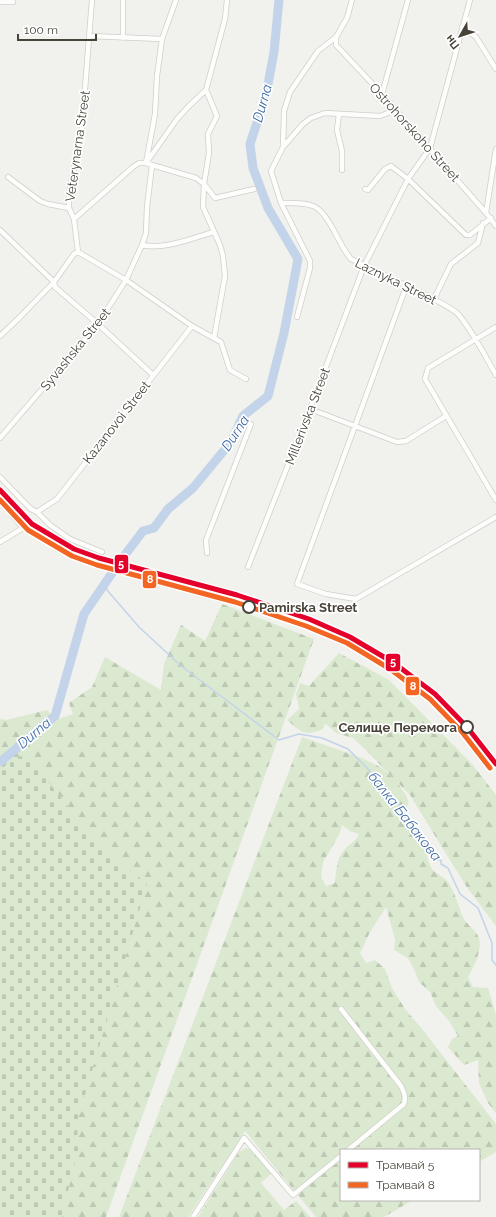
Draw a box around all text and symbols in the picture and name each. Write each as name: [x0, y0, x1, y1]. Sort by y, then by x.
scale bar: [18, 16, 96, 42]
north arrow: [440, 16, 480, 56]
text: 100 m: [24, 23, 58, 37]
text: Пн: [443, 32, 462, 52]
street label: Ostrohorskoho Street: [366, 80, 463, 185]
water label: Durna: [249, 82, 275, 124]
street label: Veterynarna Street: [62, 89, 93, 203]
street label: Laznyka Street: [353, 255, 440, 308]
street label: Syvashska Street: [37, 304, 114, 394]
street label: Millerivska Street: [282, 365, 333, 467]
street label: Kazanovoi Street: [80, 378, 154, 467]
water label: Durna: [218, 412, 252, 454]
line badge: 5: [114, 554, 129, 574]
text: 5: [118, 558, 124, 571]
line badge: 8: [142, 570, 157, 589]
text: 8: [147, 573, 154, 586]
marker: Pamirska Street: [242, 600, 256, 614]
place label: Pamirska Street: [259, 600, 357, 615]
line badge: 5: [385, 653, 401, 672]
text: 5: [390, 656, 396, 669]
line badge: 8: [405, 676, 420, 696]
text: 8: [410, 680, 417, 693]
water label: Durna: [14, 714, 54, 752]
place label: Селище Перемога: [338, 720, 458, 735]
marker: Селище Перемога: [460, 720, 474, 734]
water label: балка Бабакова: [365, 768, 445, 864]
legend: [340, 1149, 480, 1201]
text: Трамвай 5: [376, 1158, 435, 1172]
text: Трамвай 8: [376, 1178, 435, 1192]

